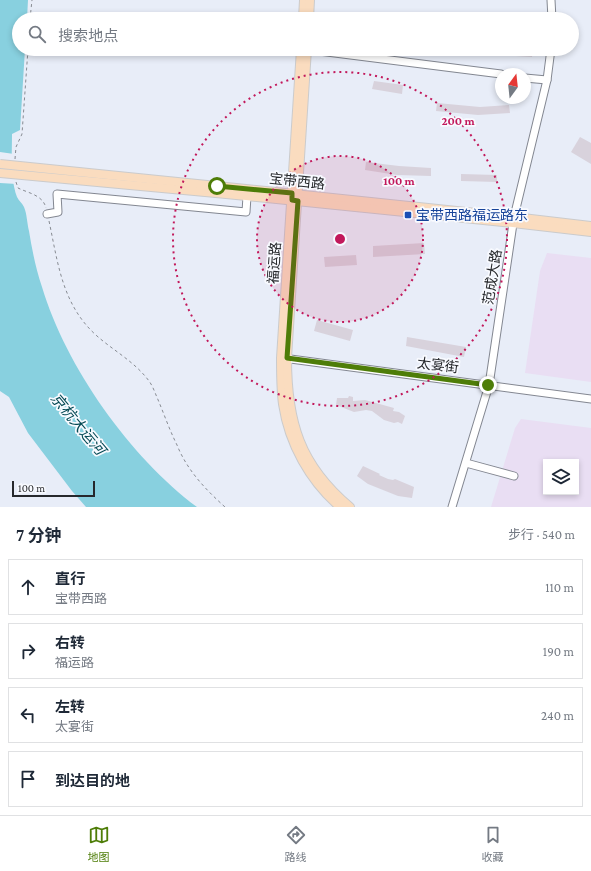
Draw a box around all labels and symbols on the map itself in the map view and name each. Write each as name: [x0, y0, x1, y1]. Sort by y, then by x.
north arrow: [495, 68, 531, 104]
text: 200 m: [441, 114, 475, 128]
street label: 宝带西路: [268, 170, 326, 192]
text: 100 m: [383, 174, 416, 188]
route start: [208, 177, 226, 195]
place label: 宝带西路福运路东: [416, 207, 528, 223]
marker: 宝带西路福运路东: [403, 210, 413, 220]
centre of rings: [333, 232, 347, 246]
street label: 福运路: [265, 241, 283, 285]
street label: 范成大路: [480, 248, 504, 306]
street label: 太宴街: [416, 355, 460, 375]
route end: [479, 376, 497, 394]
water label: 京杭大运河: [48, 390, 110, 460]
scale bar: [12, 479, 95, 498]

